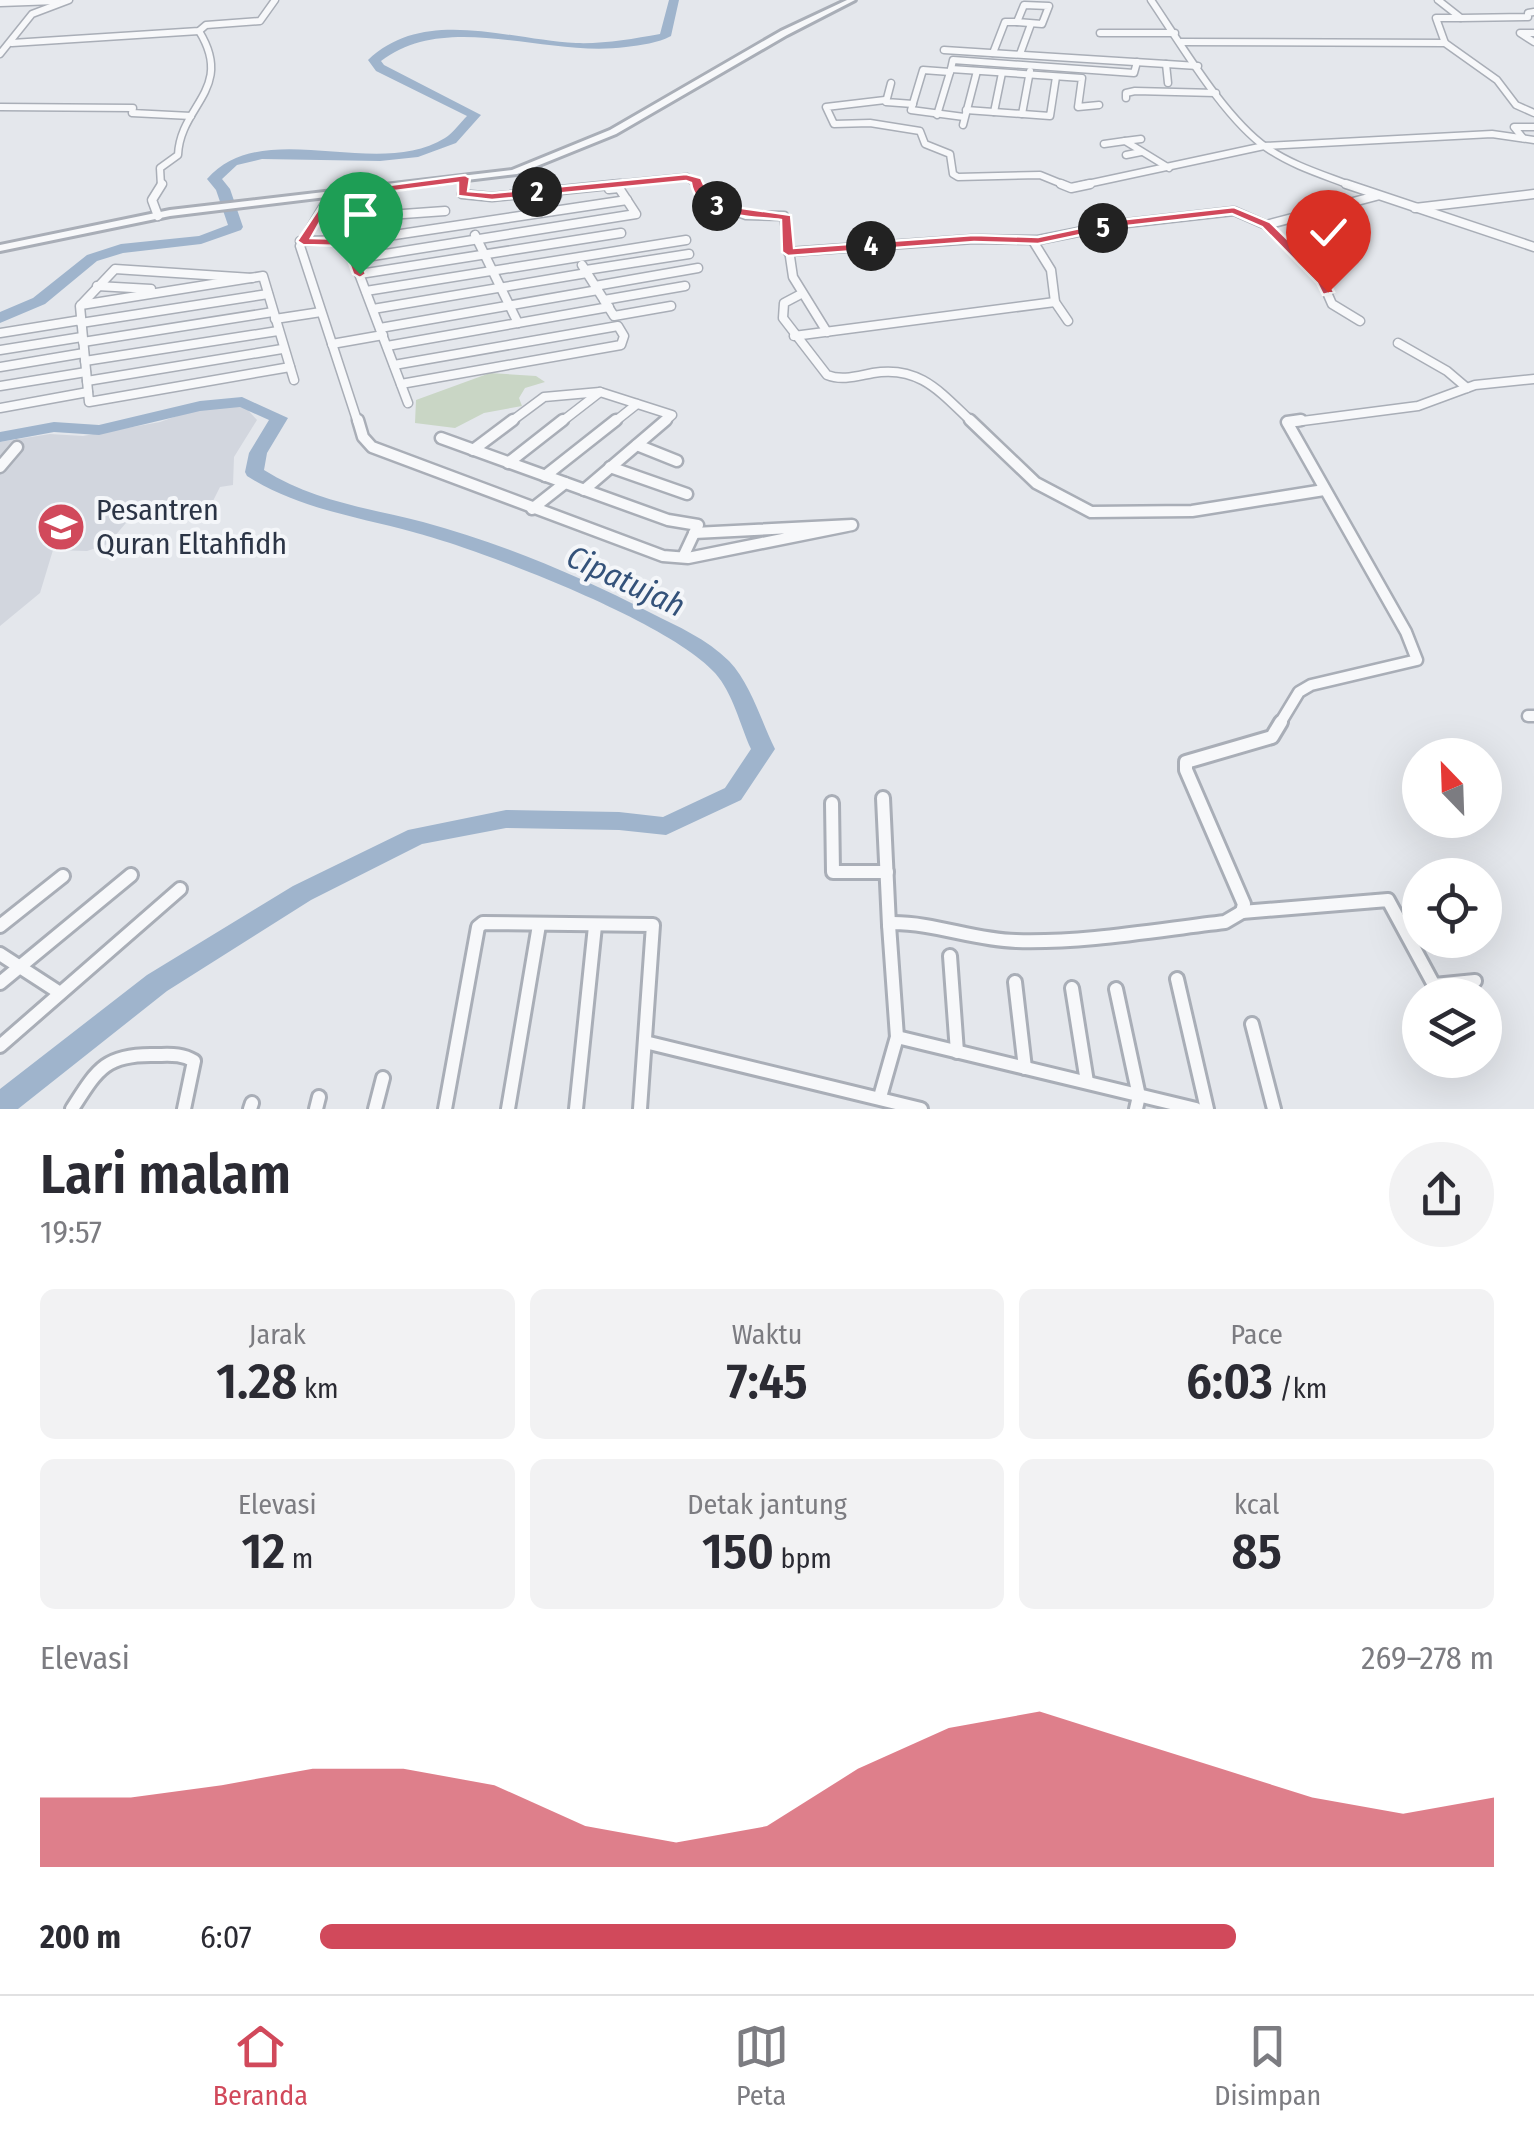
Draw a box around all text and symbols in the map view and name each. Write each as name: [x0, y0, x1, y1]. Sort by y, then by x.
pin: 2: [512, 167, 562, 217]
pin: [318, 172, 403, 275]
text: 2: [531, 175, 543, 208]
pin: 3: [692, 181, 742, 231]
icon: arrive: [333, 187, 388, 242]
text: 3: [710, 189, 724, 222]
pin: [1286, 190, 1371, 293]
pin: 5: [1078, 203, 1128, 253]
icon: check: [1301, 205, 1356, 260]
text: 5: [1096, 211, 1110, 244]
pin: 4: [846, 221, 896, 271]
text: 4: [864, 229, 878, 262]
place label: Pesantren Quran Eltahfidh: [96, 492, 287, 562]
school or university icon: Pesantren Quran Eltahfidh: [35, 501, 87, 553]
water label: Cipatujah: [561, 537, 691, 625]
north arrow: [1402, 738, 1502, 838]
map controls: [1402, 738, 1502, 1078]
button: locate: [1402, 858, 1502, 958]
button: layers: [1402, 978, 1502, 1078]
text: Lari malam: [40, 1142, 291, 1208]
button: share: [1389, 1142, 1494, 1247]
text: 19:57: [40, 1213, 102, 1251]
text: Jarak: [249, 1318, 306, 1351]
text: Waktu: [732, 1318, 802, 1351]
text: Pace: [1231, 1318, 1283, 1351]
text: 1.28: [216, 1351, 297, 1411]
text: 7:45: [726, 1351, 808, 1411]
text: 6:03: [1186, 1351, 1273, 1411]
text: km: [297, 1372, 339, 1405]
text: /km: [1273, 1372, 1327, 1405]
text: Elevasi: [238, 1488, 317, 1521]
text: Detak jantung: [687, 1488, 847, 1521]
text: kcal: [1234, 1488, 1279, 1521]
text: 12: [241, 1521, 285, 1581]
text: 150: [702, 1521, 774, 1581]
text: 85: [1232, 1521, 1282, 1581]
text: m: [285, 1542, 313, 1575]
text: bpm: [774, 1542, 832, 1575]
text: Elevasi: [40, 1639, 130, 1677]
text: 269–278 m: [1361, 1639, 1494, 1677]
text: 200 m: [40, 1918, 121, 1956]
text: 6:07: [200, 1918, 252, 1956]
tab: Beranda: [213, 2019, 308, 2112]
tab: Peta: [734, 2019, 789, 2112]
tab: Disimpan: [1214, 2019, 1321, 2112]

